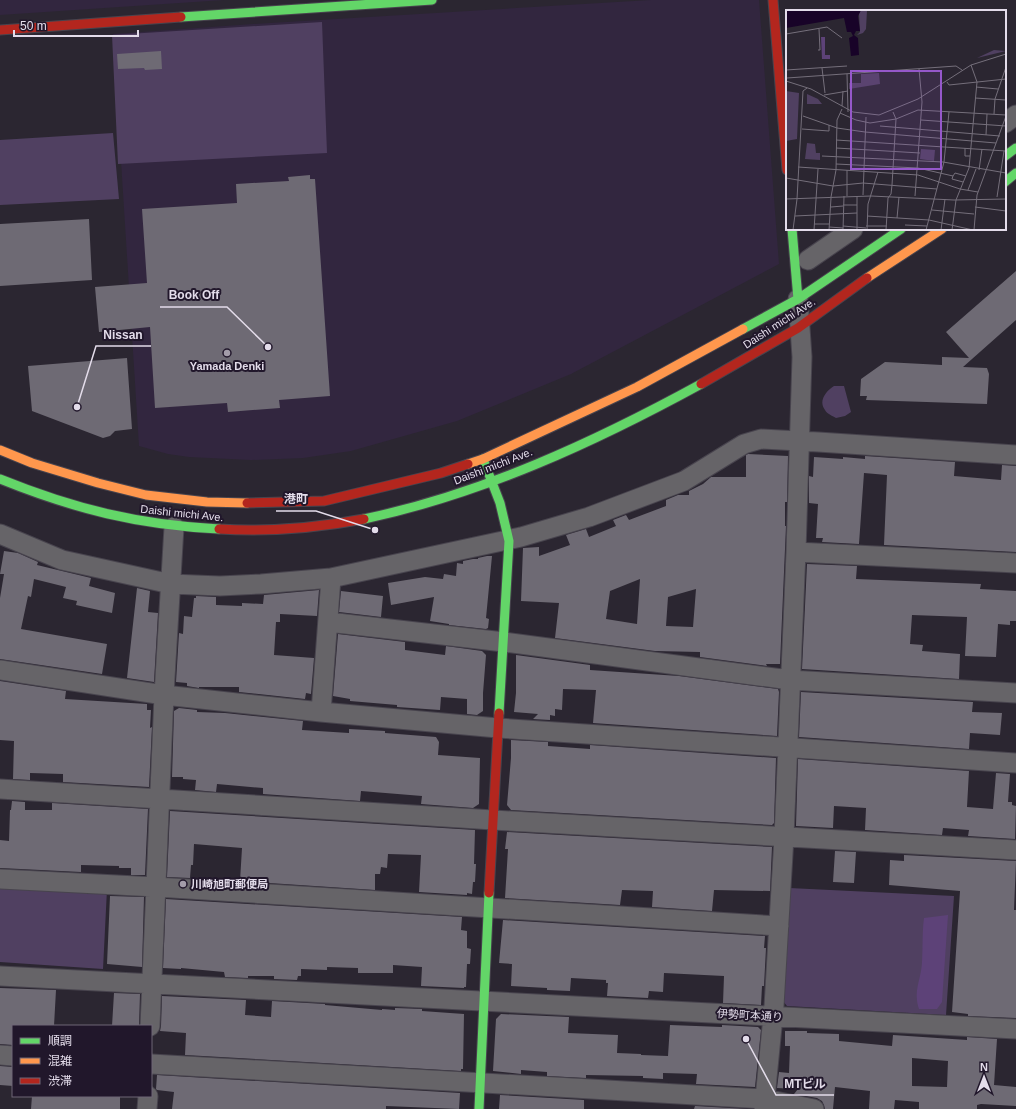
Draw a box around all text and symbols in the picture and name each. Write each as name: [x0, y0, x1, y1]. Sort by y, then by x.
inset map: [786, 10, 1006, 230]
scale bar: [14, 12, 138, 38]
text: 50 m: [20, 19, 47, 33]
callout: Book Off: [160, 283, 227, 307]
text: Book Off: [169, 288, 220, 302]
street label: Daishi michi Ave.: [741, 295, 817, 351]
callout: Nissan: [96, 322, 151, 346]
text: Nissan: [103, 328, 143, 342]
marker: Yamada Denki: [222, 348, 232, 358]
place label: Yamada Denki: [190, 360, 264, 372]
street label: Daishi michi Ave.: [452, 445, 534, 487]
callout: 港町: [276, 487, 316, 511]
text: 港町: [284, 492, 308, 506]
street label: Daishi michi Ave.: [140, 503, 224, 523]
place label: 川崎旭町郵便局: [191, 878, 268, 890]
marker: 川崎旭町郵便局: [178, 879, 188, 889]
street label: 伊勢町本通り: [717, 1007, 783, 1023]
legend: [12, 1025, 152, 1097]
text: 順調: [48, 1034, 72, 1048]
text: 混雑: [48, 1054, 72, 1068]
north arrow: [964, 1057, 1004, 1097]
text: N: [980, 1061, 988, 1073]
callout: MTビル: [776, 1071, 834, 1095]
text: 渋滞: [48, 1074, 72, 1088]
text: MTビル: [784, 1077, 826, 1091]

